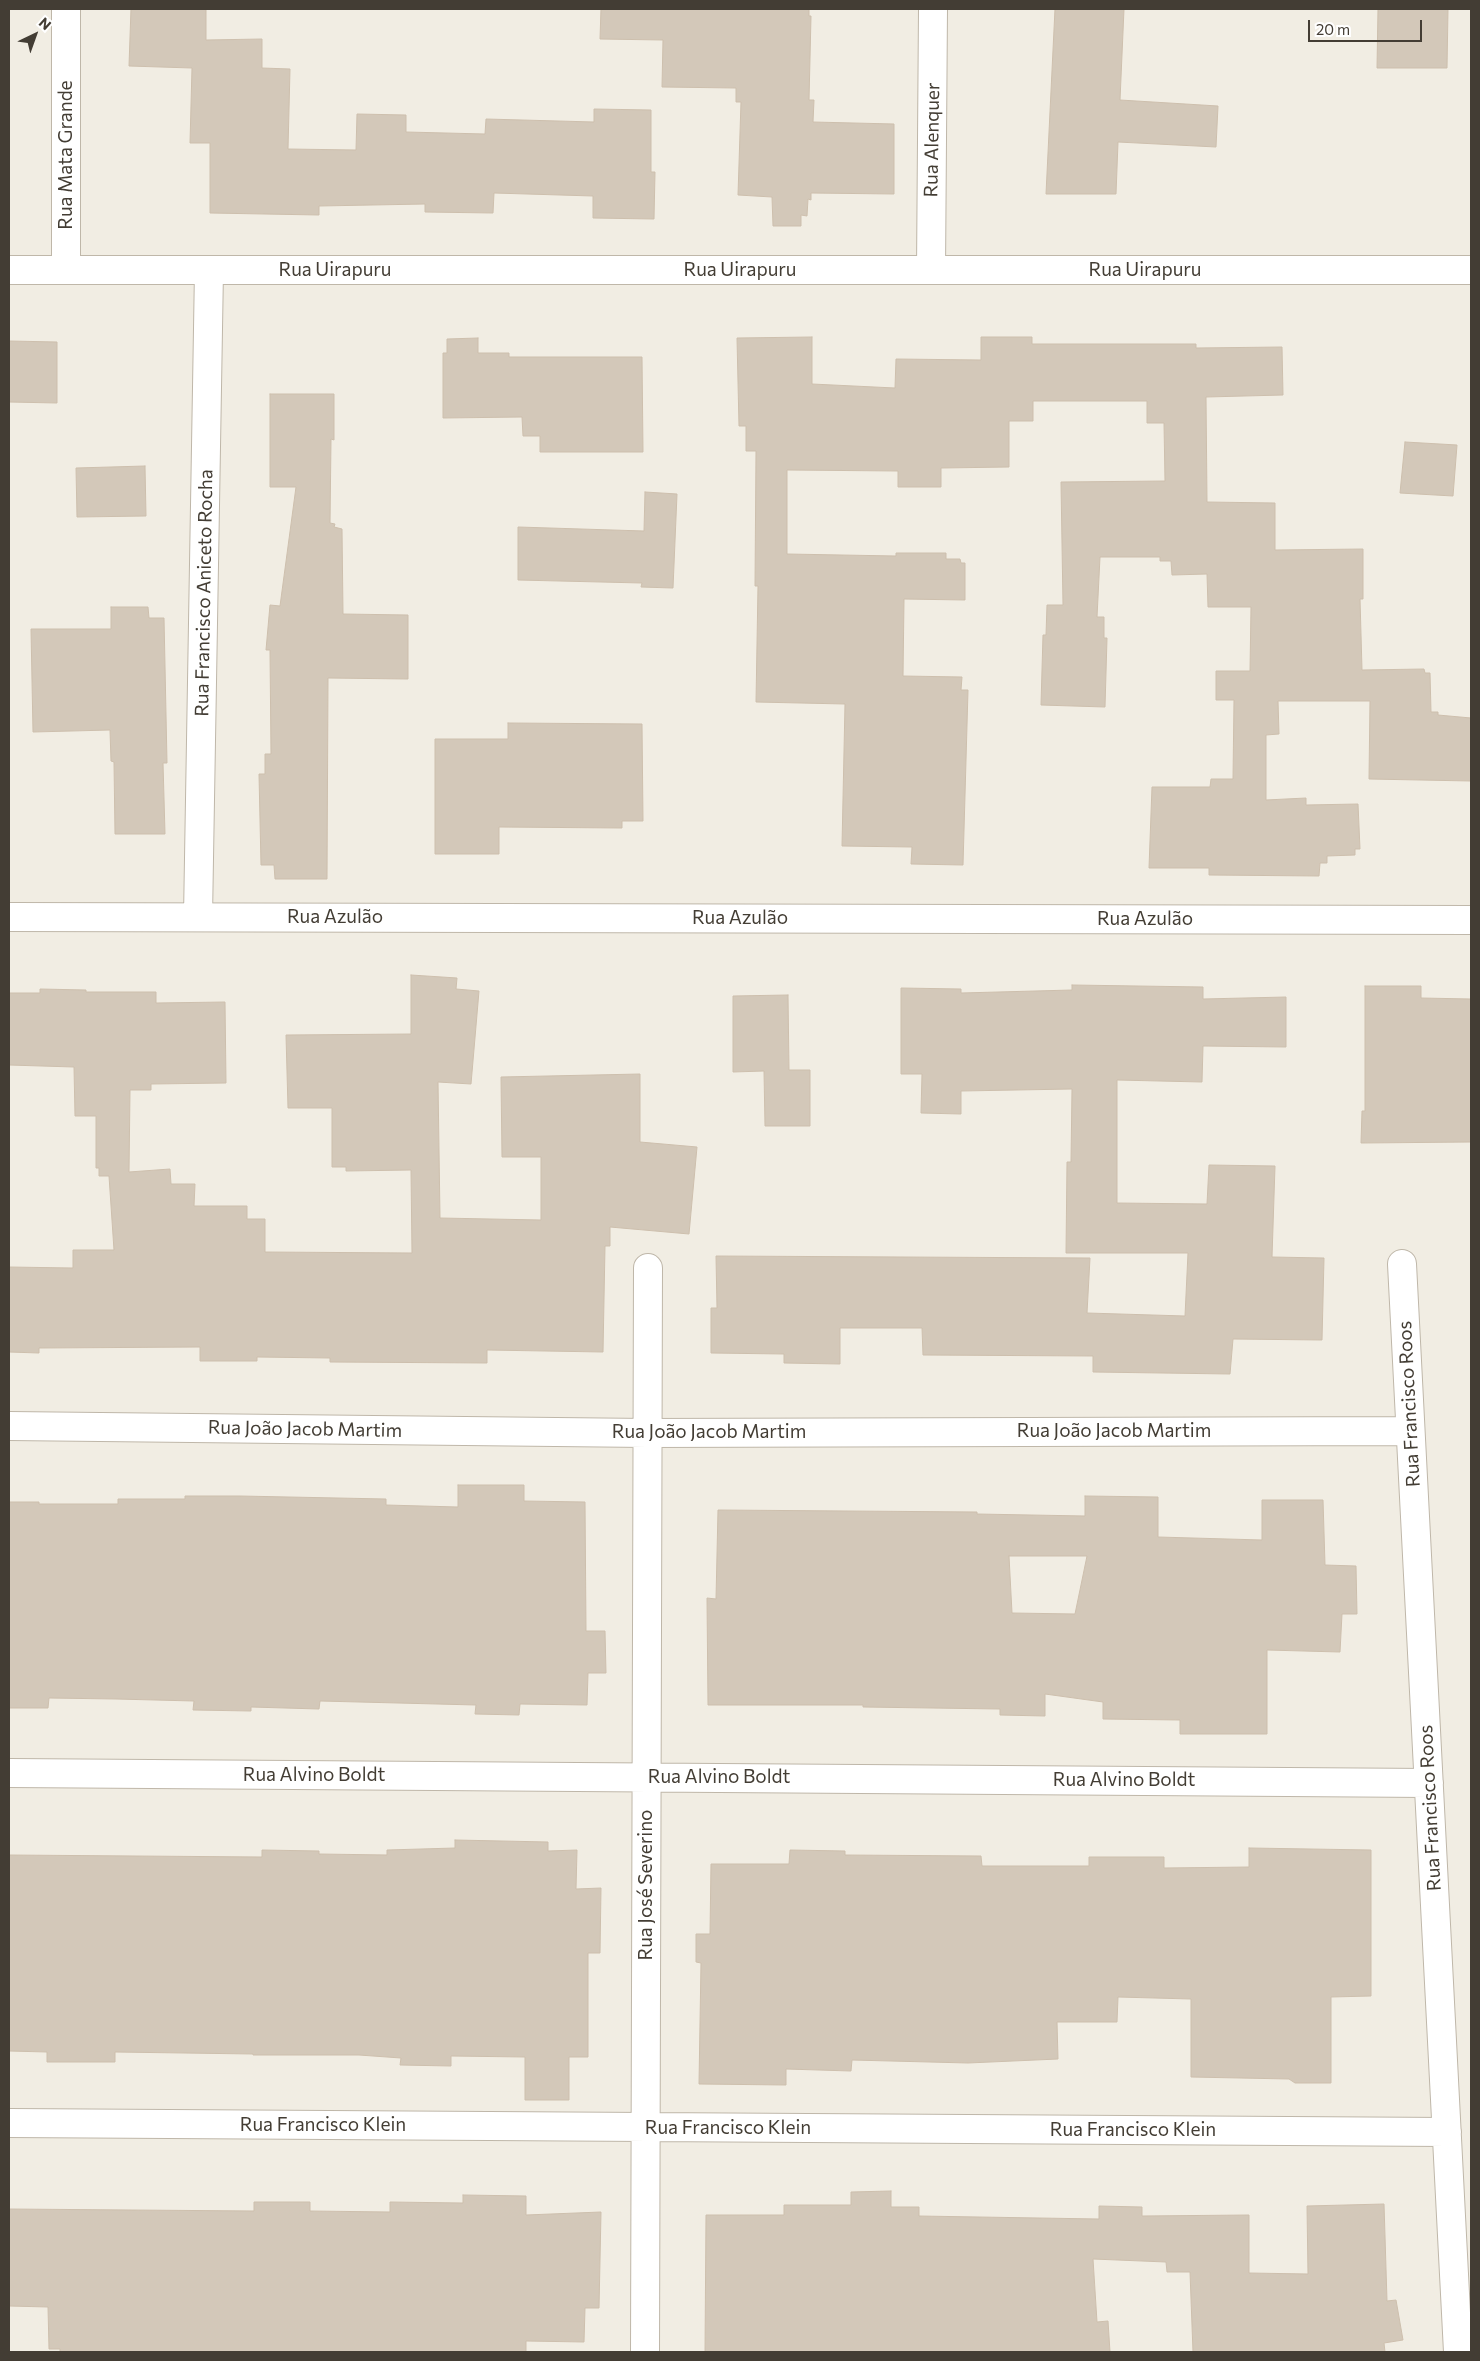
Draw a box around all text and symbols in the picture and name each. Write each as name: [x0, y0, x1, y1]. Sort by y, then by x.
north arrow: [10, 10, 60, 60]
scale bar: [1310, 10, 1424, 42]
text: N: [36, 14, 55, 33]
text: 20 m: [1316, 20, 1350, 38]
street label: Rua Mata Grande: [55, 80, 77, 230]
street label: Rua Alenquer: [920, 82, 944, 198]
street label: Rua Uirapuru: [279, 259, 391, 281]
street label: Rua Uirapuru: [684, 259, 796, 281]
street label: Rua Uirapuru: [1089, 259, 1201, 281]
street label: Rua Francisco Aniceto Rocha: [190, 469, 218, 717]
street label: Rua Azulão: [287, 906, 383, 928]
street label: Rua Azulão: [692, 907, 788, 929]
street label: Rua Azulão: [1097, 908, 1193, 930]
street label: Rua Francisco Roos: [1393, 1320, 1425, 1488]
street label: Rua João Jacob Martim: [208, 1416, 402, 1442]
street label: Rua João Jacob Martim: [1017, 1420, 1211, 1442]
street label: Rua João Jacob Martim: [612, 1421, 806, 1443]
street label: Rua Francisco Roos: [1414, 1724, 1446, 1892]
street label: Rua Alvino Boldt: [243, 1764, 385, 1786]
street label: Rua Alvino Boldt: [648, 1766, 790, 1788]
street label: Rua Alvino Boldt: [1053, 1769, 1195, 1791]
street label: Rua José Severino: [635, 1810, 657, 1960]
street label: Rua Francisco Klein: [240, 2114, 406, 2136]
street label: Rua Francisco Klein: [645, 2117, 811, 2139]
street label: Rua Francisco Klein: [1050, 2119, 1216, 2141]

